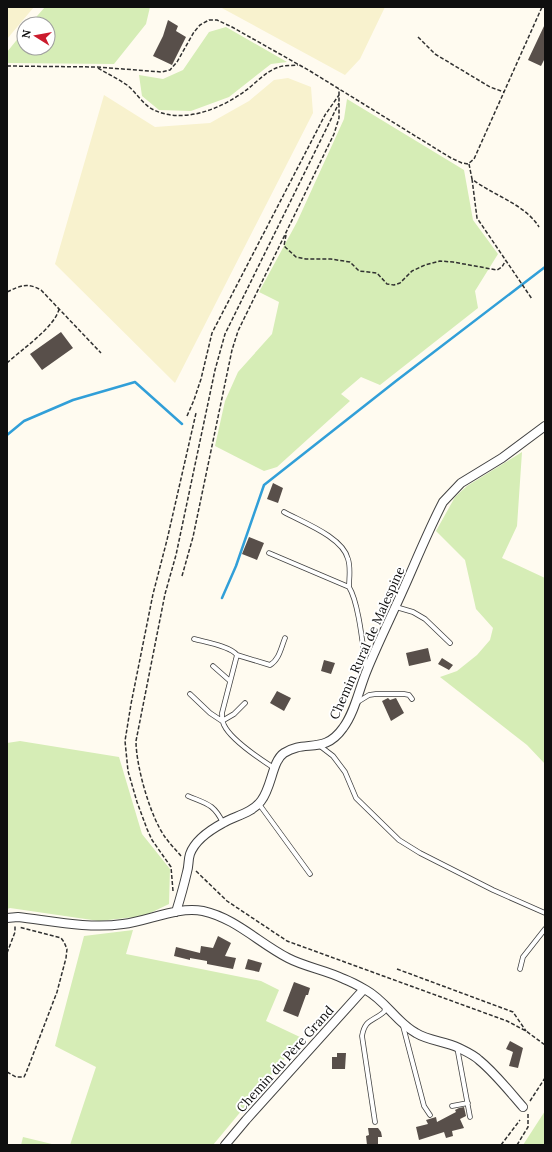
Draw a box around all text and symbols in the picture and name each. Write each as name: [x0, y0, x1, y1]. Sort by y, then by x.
north arrow: [16, 16, 56, 56]
text: N: [18, 28, 34, 40]
street label: Chemin Rural de Malespine: [326, 564, 408, 722]
street label: Chemin du Père Grand: [232, 1002, 338, 1116]

